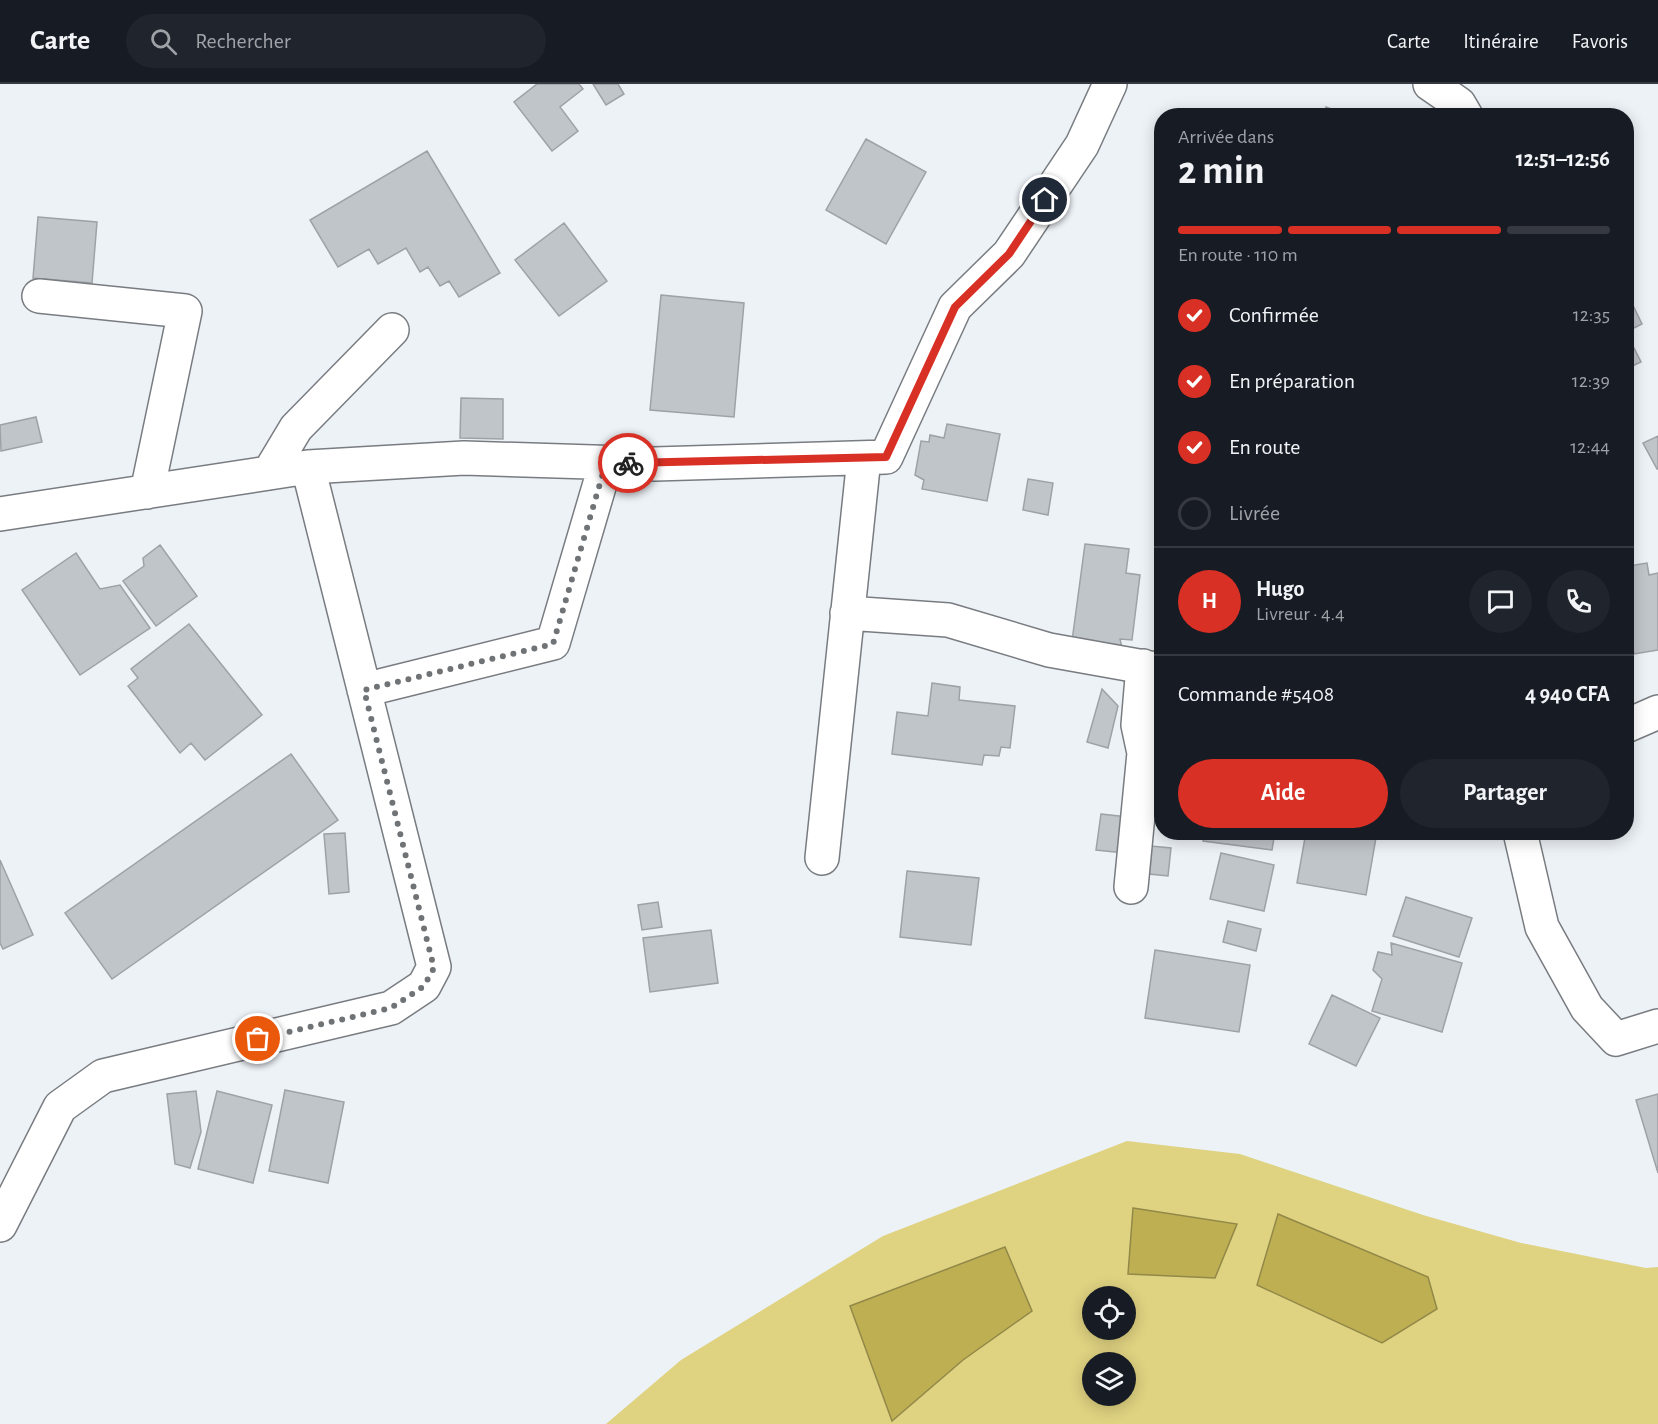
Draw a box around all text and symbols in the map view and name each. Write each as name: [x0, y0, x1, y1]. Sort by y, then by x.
search box: [126, 14, 546, 68]
icon: search: [147, 25, 180, 58]
text: Carte: [30, 27, 90, 55]
text: Rechercher: [195, 30, 291, 52]
text: Carte: [1387, 31, 1430, 52]
text: Itinéraire: [1463, 31, 1539, 52]
text: Favoris: [1572, 31, 1628, 52]
text: Arrivée dans: [1178, 127, 1274, 147]
text: 12:51–12:56: [1516, 148, 1610, 170]
text: 2 min: [1178, 152, 1265, 191]
pin: [1019, 174, 1070, 225]
icon: home: [1028, 183, 1061, 216]
text: En route · 110 m: [1178, 245, 1298, 265]
icon: check: [1178, 299, 1211, 332]
text: Confirmée: [1229, 304, 1319, 326]
text: 12:35: [1573, 305, 1610, 325]
icon: check: [1178, 365, 1211, 398]
text: En préparation: [1229, 370, 1355, 392]
text: 12:39: [1572, 371, 1610, 391]
icon: check: [1178, 431, 1211, 464]
courier: [598, 433, 658, 493]
text: En route: [1229, 436, 1300, 458]
text: 12:44: [1570, 437, 1610, 457]
icon: bike: [612, 447, 645, 480]
text: Livrée: [1229, 502, 1280, 524]
button: chat: [1469, 570, 1532, 633]
button: phone: [1547, 570, 1610, 633]
text: Hugo: [1256, 578, 1304, 600]
text: H: [1202, 590, 1217, 612]
text: Livreur · 4.4: [1256, 604, 1345, 624]
text: Commande #5408: [1178, 683, 1334, 705]
text: 4 940 CFA: [1525, 683, 1610, 705]
button: Aide: [1178, 759, 1388, 828]
button: Partager: [1400, 759, 1610, 828]
pin: [232, 1013, 283, 1064]
icon: bag: [241, 1022, 274, 1055]
map controls: [1082, 1286, 1136, 1406]
button: locate: [1082, 1286, 1136, 1340]
button: layers: [1082, 1352, 1136, 1406]

